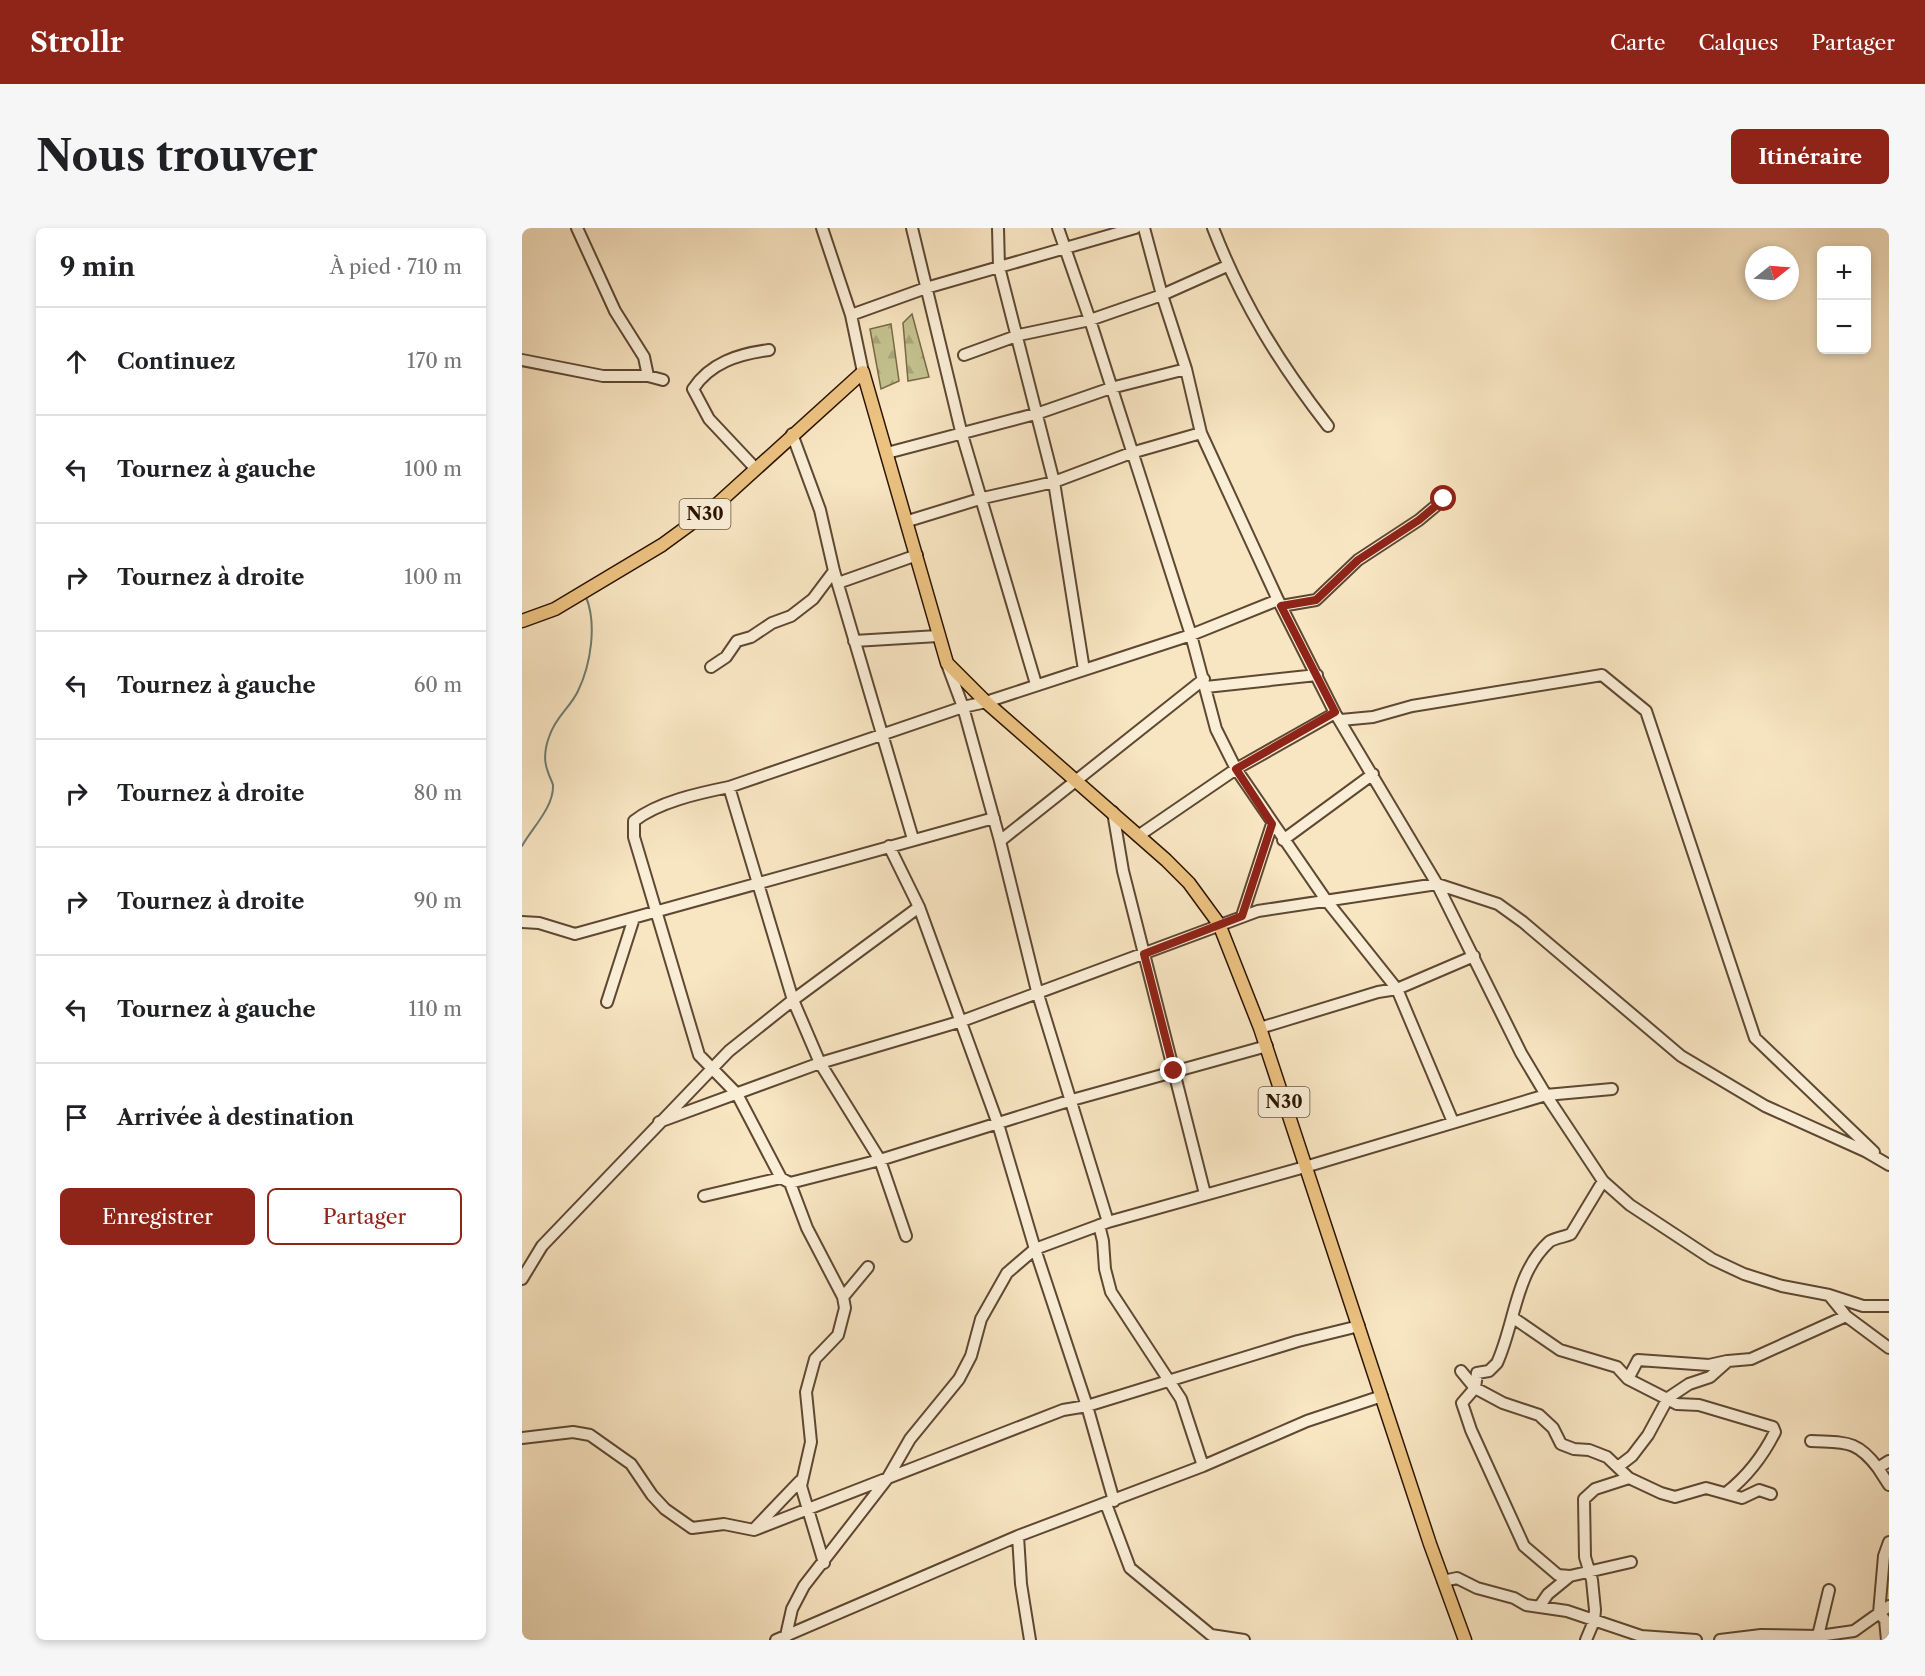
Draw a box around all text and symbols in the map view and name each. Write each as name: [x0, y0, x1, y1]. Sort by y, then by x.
text: Strollr: [30, 25, 124, 59]
text: Carte: [1610, 30, 1665, 55]
text: Calques: [1698, 30, 1778, 55]
text: Partager: [1811, 30, 1895, 55]
button: Itinéraire: [1731, 129, 1889, 184]
text: Nous trouver: [36, 130, 318, 182]
north arrow: [1745, 246, 1799, 300]
map controls: [1817, 246, 1871, 354]
button: +: [1817, 246, 1871, 300]
text: 9 min: [60, 251, 135, 283]
text: À pied · 710 m: [330, 255, 462, 279]
button: −: [1817, 300, 1871, 354]
icon: ahead: [60, 345, 93, 378]
text: Continuez: [117, 348, 236, 375]
text: 170 m: [407, 349, 462, 373]
icon: left: [60, 453, 93, 486]
text: Tournez à gauche: [117, 456, 316, 483]
text: 100 m: [404, 457, 462, 481]
route start: [1430, 485, 1456, 511]
road number: N30: [680, 499, 730, 529]
icon: right: [60, 561, 93, 594]
text: Tournez à droite: [117, 564, 304, 591]
text: 100 m: [404, 565, 462, 589]
icon: left: [60, 669, 93, 702]
text: Tournez à gauche: [117, 672, 316, 699]
text: 60 m: [414, 673, 462, 697]
icon: right: [60, 777, 93, 810]
text: Tournez à droite: [117, 780, 304, 807]
text: 80 m: [414, 781, 462, 805]
icon: right: [60, 885, 93, 918]
text: Tournez à droite: [117, 888, 304, 915]
text: 90 m: [414, 889, 462, 913]
icon: left: [60, 993, 93, 1026]
text: Tournez à gauche: [117, 996, 316, 1023]
text: 110 m: [409, 997, 462, 1021]
route end: [1160, 1057, 1186, 1083]
road number: N30: [1258, 1087, 1310, 1117]
icon: arrive: [60, 1101, 93, 1134]
text: Arrivée à destination: [117, 1104, 354, 1131]
button: Enregistrer: [60, 1188, 255, 1245]
button: Partager: [267, 1188, 462, 1245]

